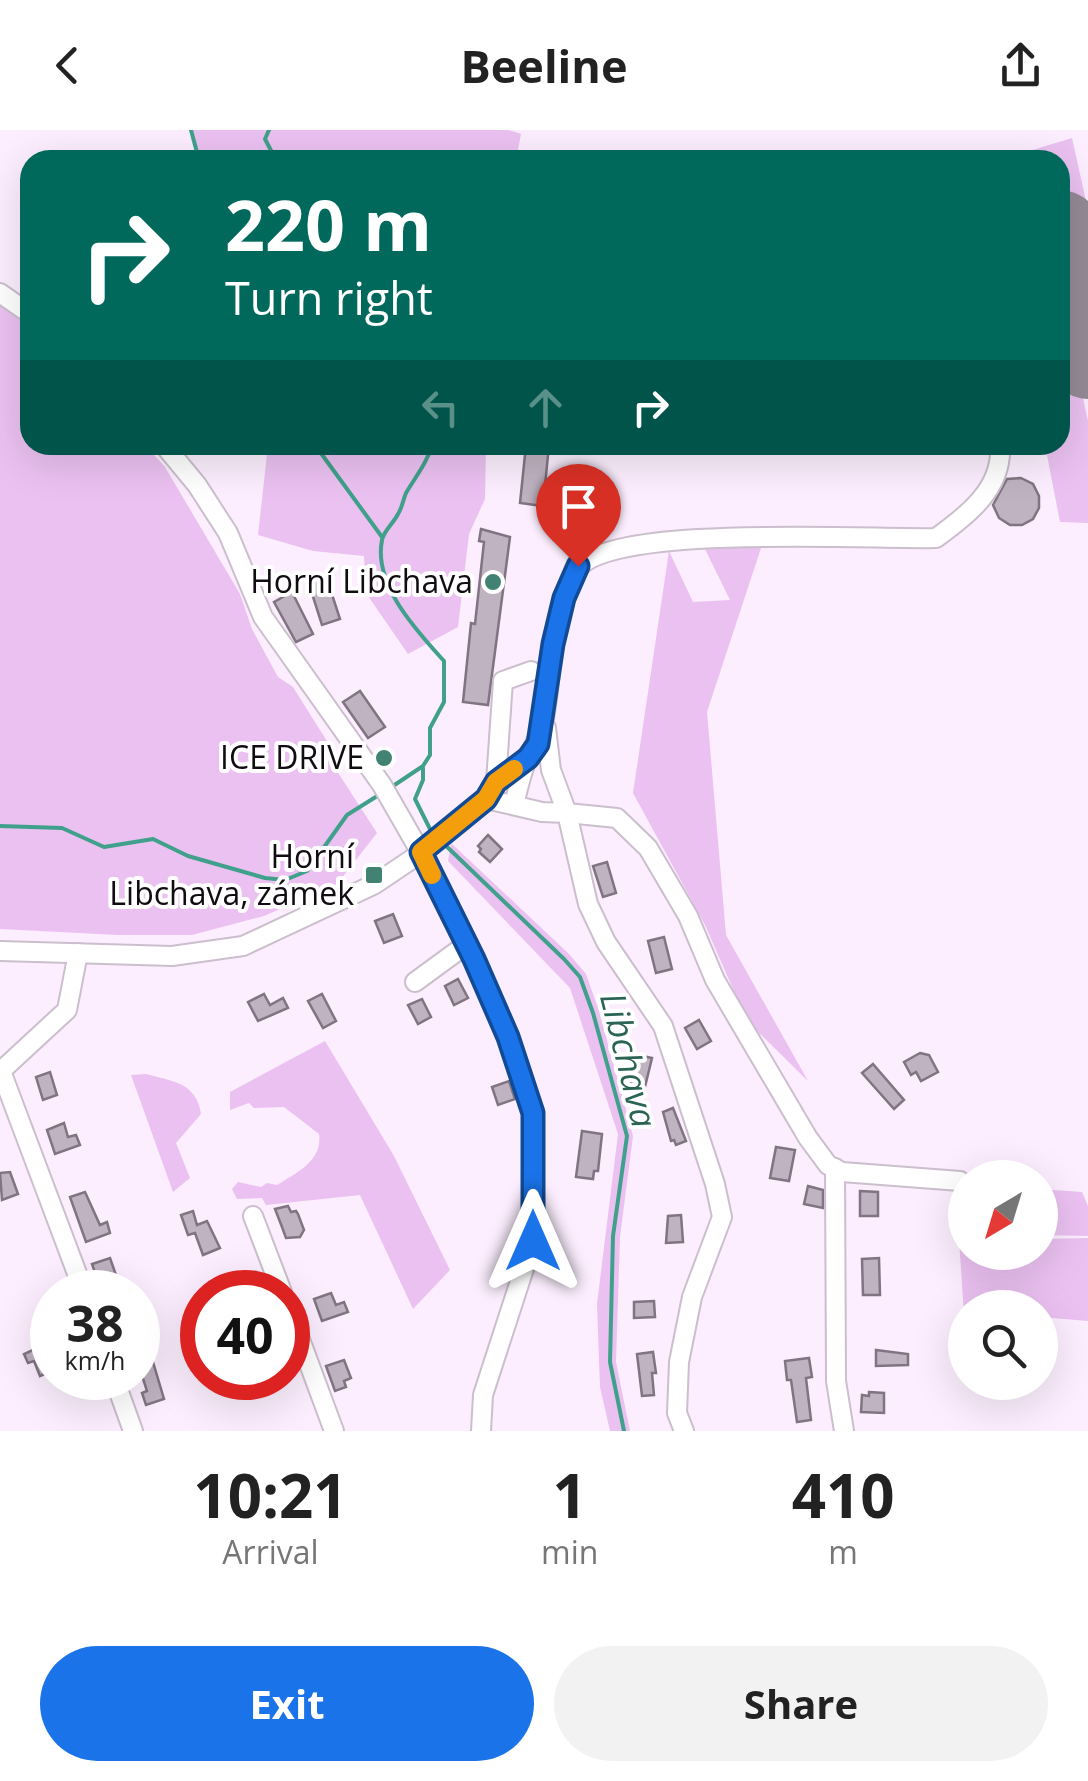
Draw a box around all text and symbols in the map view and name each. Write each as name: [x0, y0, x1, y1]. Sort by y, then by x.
text: Beeline: [460, 35, 628, 96]
icon: back: [40, 38, 95, 93]
icon: share: [993, 38, 1048, 93]
text: 220 m: [225, 176, 432, 272]
icon: right: [60, 190, 190, 320]
text: Turn right: [225, 267, 433, 328]
icon: left: [413, 380, 468, 435]
icon: ahead: [518, 380, 573, 435]
icon: right: [623, 380, 678, 435]
pin: [536, 464, 621, 567]
icon: arrive: [551, 479, 606, 534]
place label: Horní Libchava: [250, 559, 473, 602]
marker: Horní Libchava: [482, 571, 504, 593]
place label: ICE DRIVE: [220, 735, 364, 778]
marker: ICE DRIVE: [373, 747, 395, 769]
place label: Horní Libchava, zámek: [109, 834, 355, 914]
marker: Horní Libchava, zámek: [363, 864, 385, 886]
water label: Libchava: [590, 987, 669, 1132]
north arrow: [948, 1160, 1058, 1270]
map controls: [948, 1160, 1058, 1400]
position arrow: [481, 1189, 585, 1293]
speed limit sign: 40: [180, 1270, 310, 1400]
text: 38: [66, 1289, 124, 1357]
button: search: [948, 1290, 1058, 1400]
text: km/h: [65, 1343, 125, 1377]
text: 10:21: [193, 1454, 348, 1536]
text: 1: [553, 1454, 587, 1536]
text: 410: [792, 1454, 895, 1536]
text: Arrival: [222, 1530, 319, 1573]
text: min: [541, 1530, 598, 1573]
text: m: [828, 1530, 858, 1573]
button: Exit: [40, 1646, 534, 1761]
button: Share: [554, 1646, 1048, 1761]

